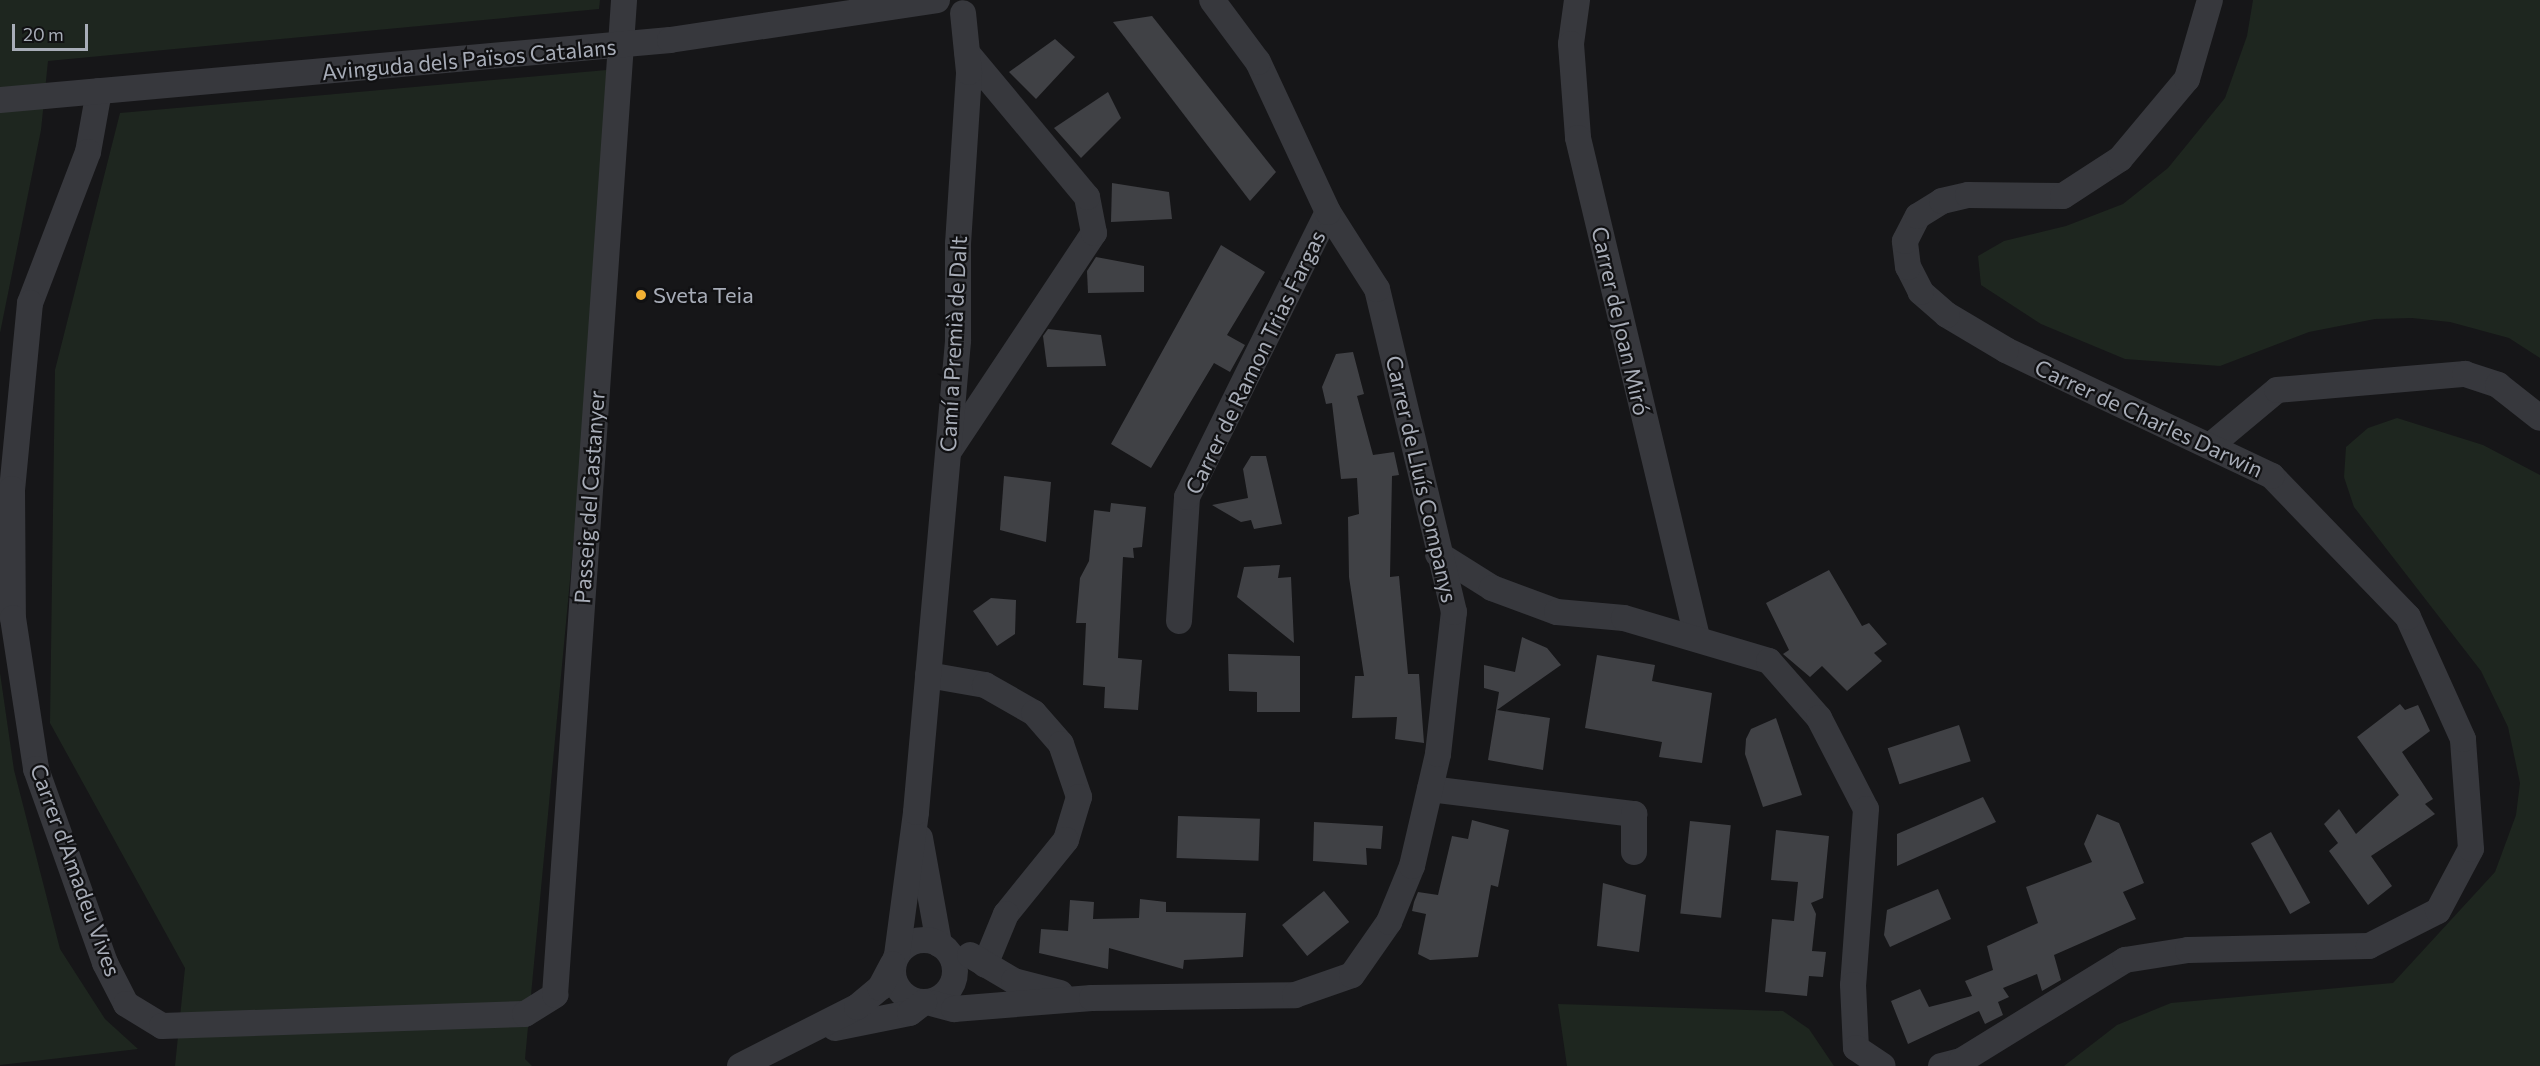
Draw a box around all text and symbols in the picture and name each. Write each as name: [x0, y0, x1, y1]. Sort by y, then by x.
scale bar: [15, 12, 92, 50]
text: 20 m: [23, 23, 64, 45]
street label: Avinguda dels Països Catalans: [321, 33, 617, 85]
street label: Carrer de Joan Miró: [1586, 224, 1656, 418]
street label: Carrer de Ramon Trias Fargas: [1179, 226, 1331, 498]
street label: Camí a Premià de Dalt: [934, 235, 972, 453]
place label: Sveta Teia: [653, 282, 754, 308]
marker: Sveta Teia: [634, 288, 648, 302]
street label: Carrer de Lluís Companys: [1381, 353, 1463, 605]
street label: Carrer de Charles Darwin: [2031, 353, 2267, 483]
street label: Passeig del Castanyer: [568, 390, 610, 604]
street label: Carrer d'Amadeu Vives: [25, 760, 127, 980]

